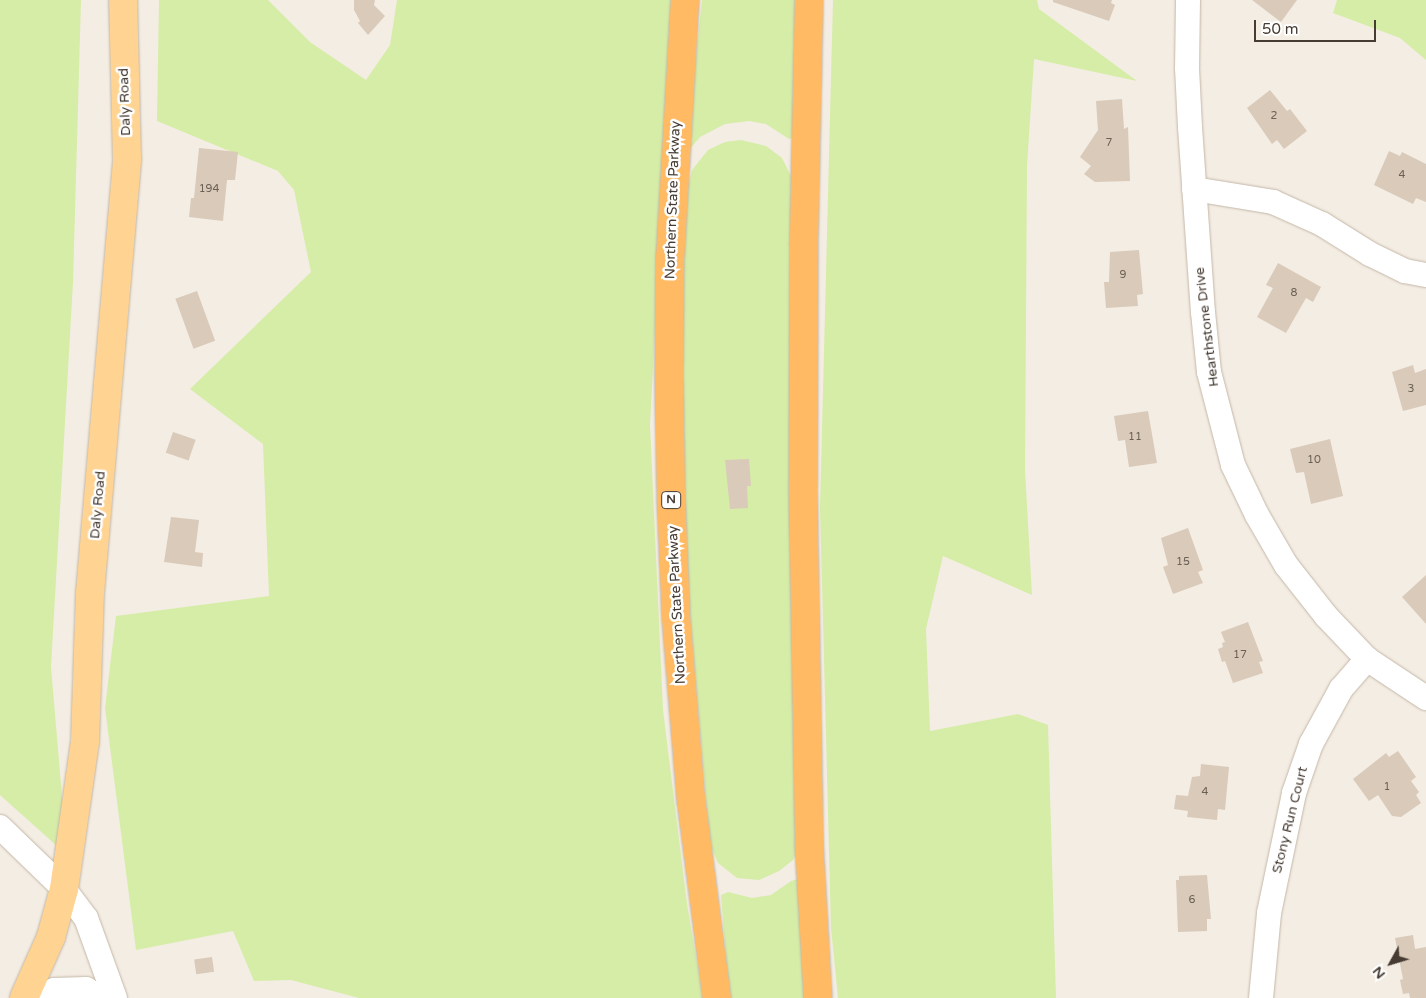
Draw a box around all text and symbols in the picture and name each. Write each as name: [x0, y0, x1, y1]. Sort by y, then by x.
scale bar: [1256, 10, 1378, 42]
text: 50 m: [1262, 20, 1299, 38]
street label: Daly Road: [115, 68, 135, 136]
house number: 2: [1271, 109, 1277, 123]
street label: Northern State Parkway: [662, 120, 684, 280]
house number: 7: [1106, 136, 1112, 150]
house number: 4: [1399, 168, 1405, 182]
house number: 194: [199, 182, 219, 196]
street label: Hearthstone Drive: [1191, 266, 1223, 388]
house number: 9: [1120, 268, 1126, 282]
house number: 8: [1291, 286, 1297, 300]
house number: 3: [1408, 382, 1414, 396]
house number: 11: [1128, 430, 1142, 444]
house number: 10: [1307, 453, 1321, 467]
street label: Daly Road: [87, 470, 109, 540]
road number: N: [661, 490, 681, 510]
street label: Northern State Parkway: [664, 525, 690, 685]
house number: 15: [1176, 555, 1190, 569]
house number: 17: [1233, 648, 1247, 662]
street label: Stony Run Court: [1269, 765, 1311, 875]
house number: 1: [1384, 780, 1390, 794]
house number: 4: [1202, 785, 1208, 799]
house number: 6: [1189, 893, 1195, 907]
north arrow: [1366, 938, 1416, 988]
text: N: [1369, 963, 1389, 982]

